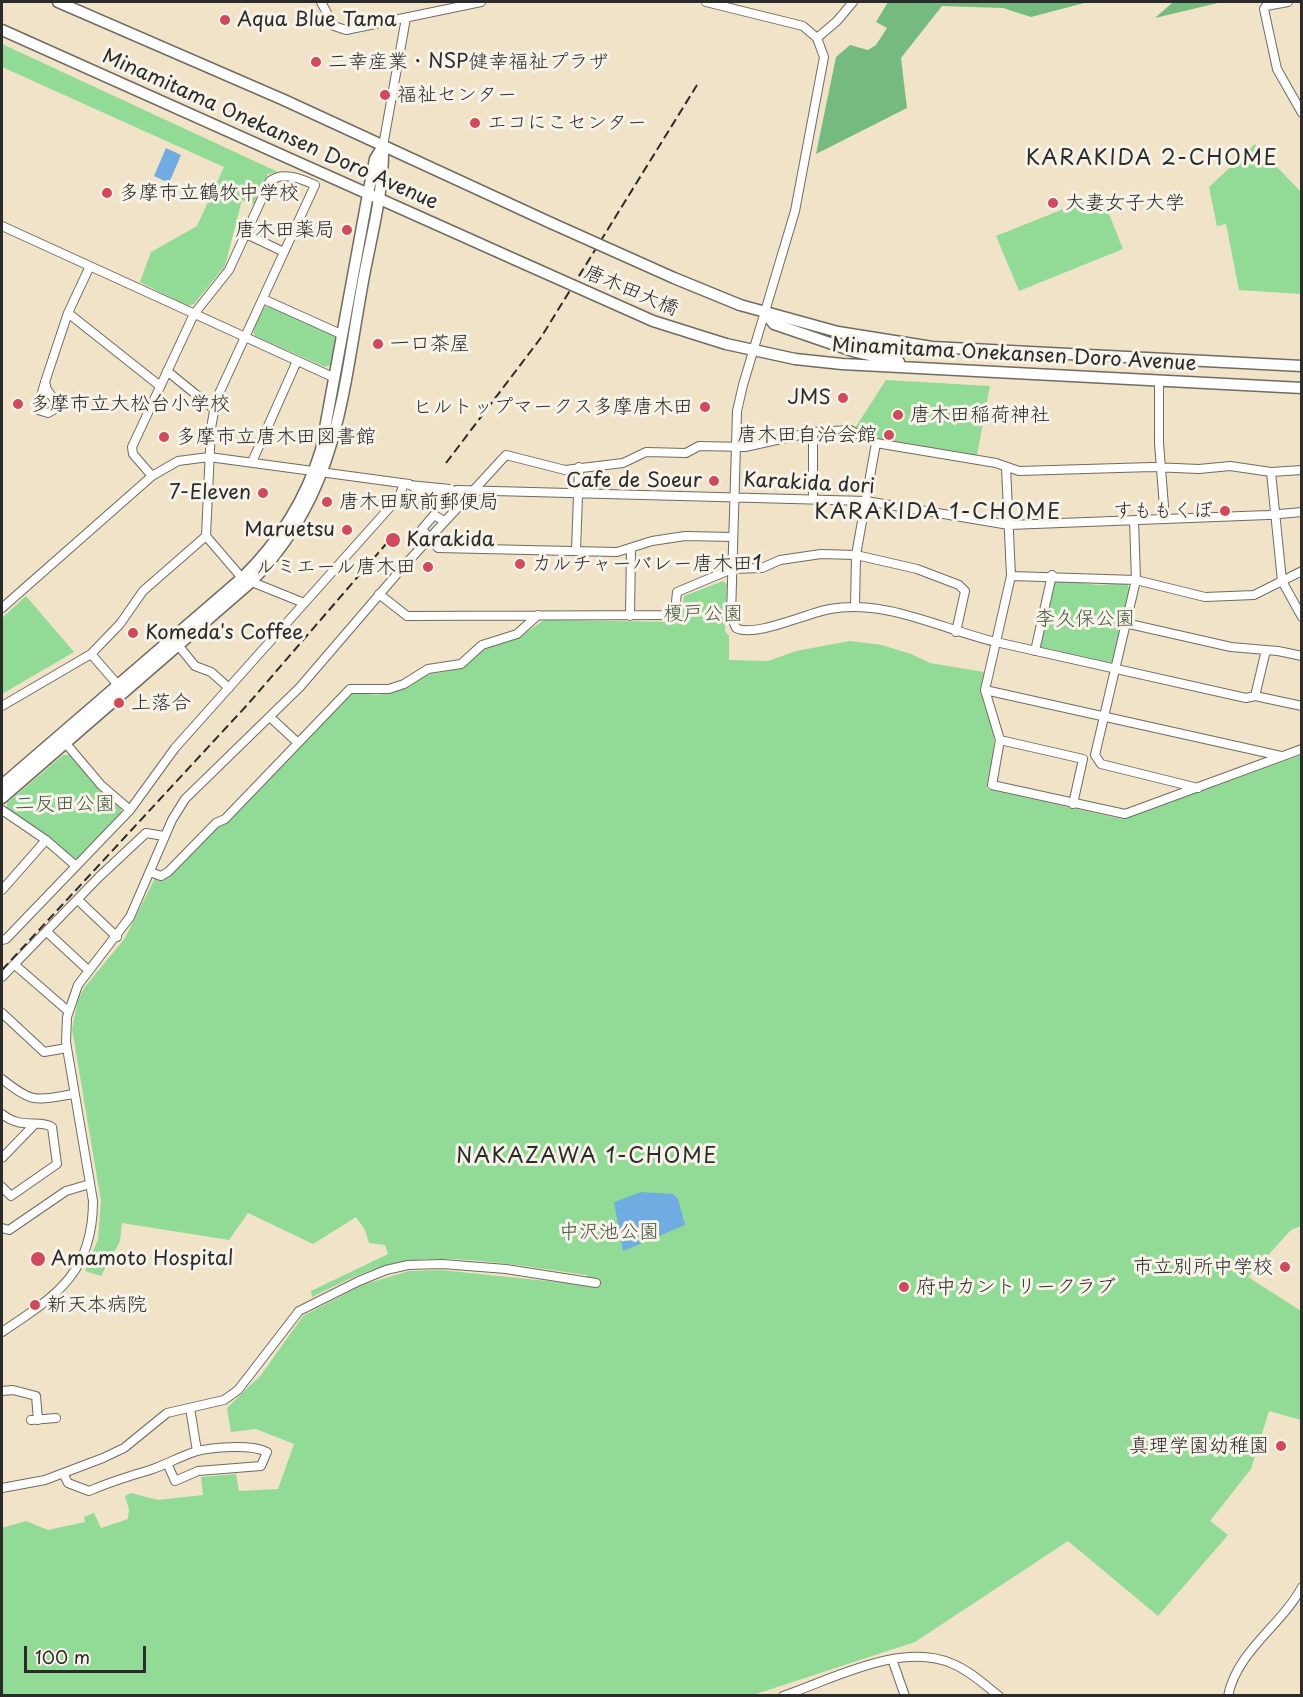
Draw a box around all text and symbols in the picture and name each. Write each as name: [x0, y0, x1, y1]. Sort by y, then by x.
place label: Aqua Blue Tama: [237, 8, 397, 32]
marker: Aqua Blue Tama: [218, 13, 232, 27]
street label: Minamitama Onekansen Doro Avenue: [98, 45, 442, 215]
place label: 二幸産業・NSP健幸福祉プラザ: [328, 50, 608, 74]
marker: 二幸産業・NSP健幸福祉プラザ: [309, 55, 323, 69]
place label: 福祉センター: [397, 83, 517, 107]
marker: 福祉センター: [378, 88, 392, 102]
place label: エコにこセンター: [487, 111, 647, 135]
marker: エコにこセンター: [468, 116, 482, 130]
district label: KARAKIDA 2-CHOME: [1025, 146, 1279, 172]
place label: 多摩市立鶴牧中学校: [119, 181, 299, 205]
marker: 多摩市立鶴牧中学校: [100, 186, 114, 200]
place label: 大妻女子大学: [1065, 191, 1185, 215]
marker: 大妻女子大学: [1046, 196, 1060, 210]
place label: 唐木田薬局: [235, 218, 335, 242]
marker: 唐木田薬局: [340, 223, 354, 237]
street label: 唐木田大橋: [580, 260, 682, 322]
place label: 一口茶屋: [390, 332, 470, 356]
street label: Minamitama Onekansen Doro Avenue: [831, 333, 1197, 377]
marker: 一口茶屋: [371, 337, 385, 351]
place label: JMS: [788, 386, 831, 410]
marker: JMS: [836, 391, 850, 405]
place label: 多摩市立大松台小学校: [30, 392, 230, 416]
place label: ヒルトップマークス多摩唐木田: [413, 395, 693, 419]
marker: 多摩市立大松台小学校: [11, 397, 25, 411]
marker: ヒルトップマークス多摩唐木田: [698, 400, 712, 414]
place label: 唐木田稲荷神社: [910, 403, 1050, 427]
marker: 唐木田稲荷神社: [891, 408, 905, 422]
place label: 唐木田自治会館: [737, 423, 877, 447]
place label: 多摩市立唐木田図書館: [176, 425, 376, 449]
marker: 唐木田自治会館: [882, 428, 896, 442]
marker: 多摩市立唐木田図書館: [157, 430, 171, 444]
place label: Cafe de Soeur: [566, 469, 702, 493]
street label: Karakida dori: [742, 469, 876, 499]
marker: Cafe de Soeur: [707, 474, 721, 488]
place label: 7-Eleven: [169, 481, 251, 505]
marker: 7-Eleven: [256, 486, 270, 500]
place label: 唐木田駅前郵便局: [339, 490, 499, 514]
marker: 唐木田駅前郵便局: [320, 495, 334, 509]
place label: すももくぼ: [1113, 499, 1213, 523]
district label: KARAKIDA 1-CHOME: [814, 500, 1062, 526]
marker: すももくぼ: [1218, 504, 1232, 518]
place label: Maruetsu: [244, 518, 335, 542]
marker: Maruetsu: [340, 523, 354, 537]
place label: Karakida: [406, 528, 494, 552]
marker: Karakida: [384, 531, 402, 549]
place label: カルチャーバレー唐木田1: [532, 552, 762, 576]
place label: ルミエール唐木田: [256, 555, 416, 579]
marker: カルチャーバレー唐木田1: [513, 557, 527, 571]
marker: ルミエール唐木田: [421, 560, 435, 574]
park label: 榎戸公園: [663, 602, 743, 626]
park label: 李久保公園: [1035, 607, 1135, 631]
place label: Komeda's Coffee: [145, 621, 304, 645]
marker: Komeda's Coffee: [126, 626, 140, 640]
place label: 上落合: [131, 691, 191, 715]
marker: 上落合: [112, 696, 126, 710]
park label: 二反田公園: [15, 792, 115, 816]
district label: NAKAZAWA 1-CHOME: [457, 1144, 717, 1170]
park label: 中沢池公園: [559, 1220, 659, 1244]
place label: Amamoto Hospital: [51, 1247, 233, 1271]
marker: Amamoto Hospital: [29, 1250, 47, 1268]
place label: 市立別所中学校: [1133, 1255, 1273, 1279]
marker: 市立別所中学校: [1278, 1260, 1292, 1274]
place label: 府中カントリークラブ: [916, 1275, 1116, 1299]
marker: 府中カントリークラブ: [897, 1280, 911, 1294]
place label: 新天本病院: [47, 1293, 147, 1317]
marker: 新天本病院: [28, 1298, 42, 1312]
place label: 真理学園幼稚園: [1129, 1434, 1269, 1458]
marker: 真理学園幼稚園: [1274, 1439, 1288, 1453]
scale bar: [27, 1634, 148, 1672]
text: 100 m: [35, 1643, 90, 1670]

